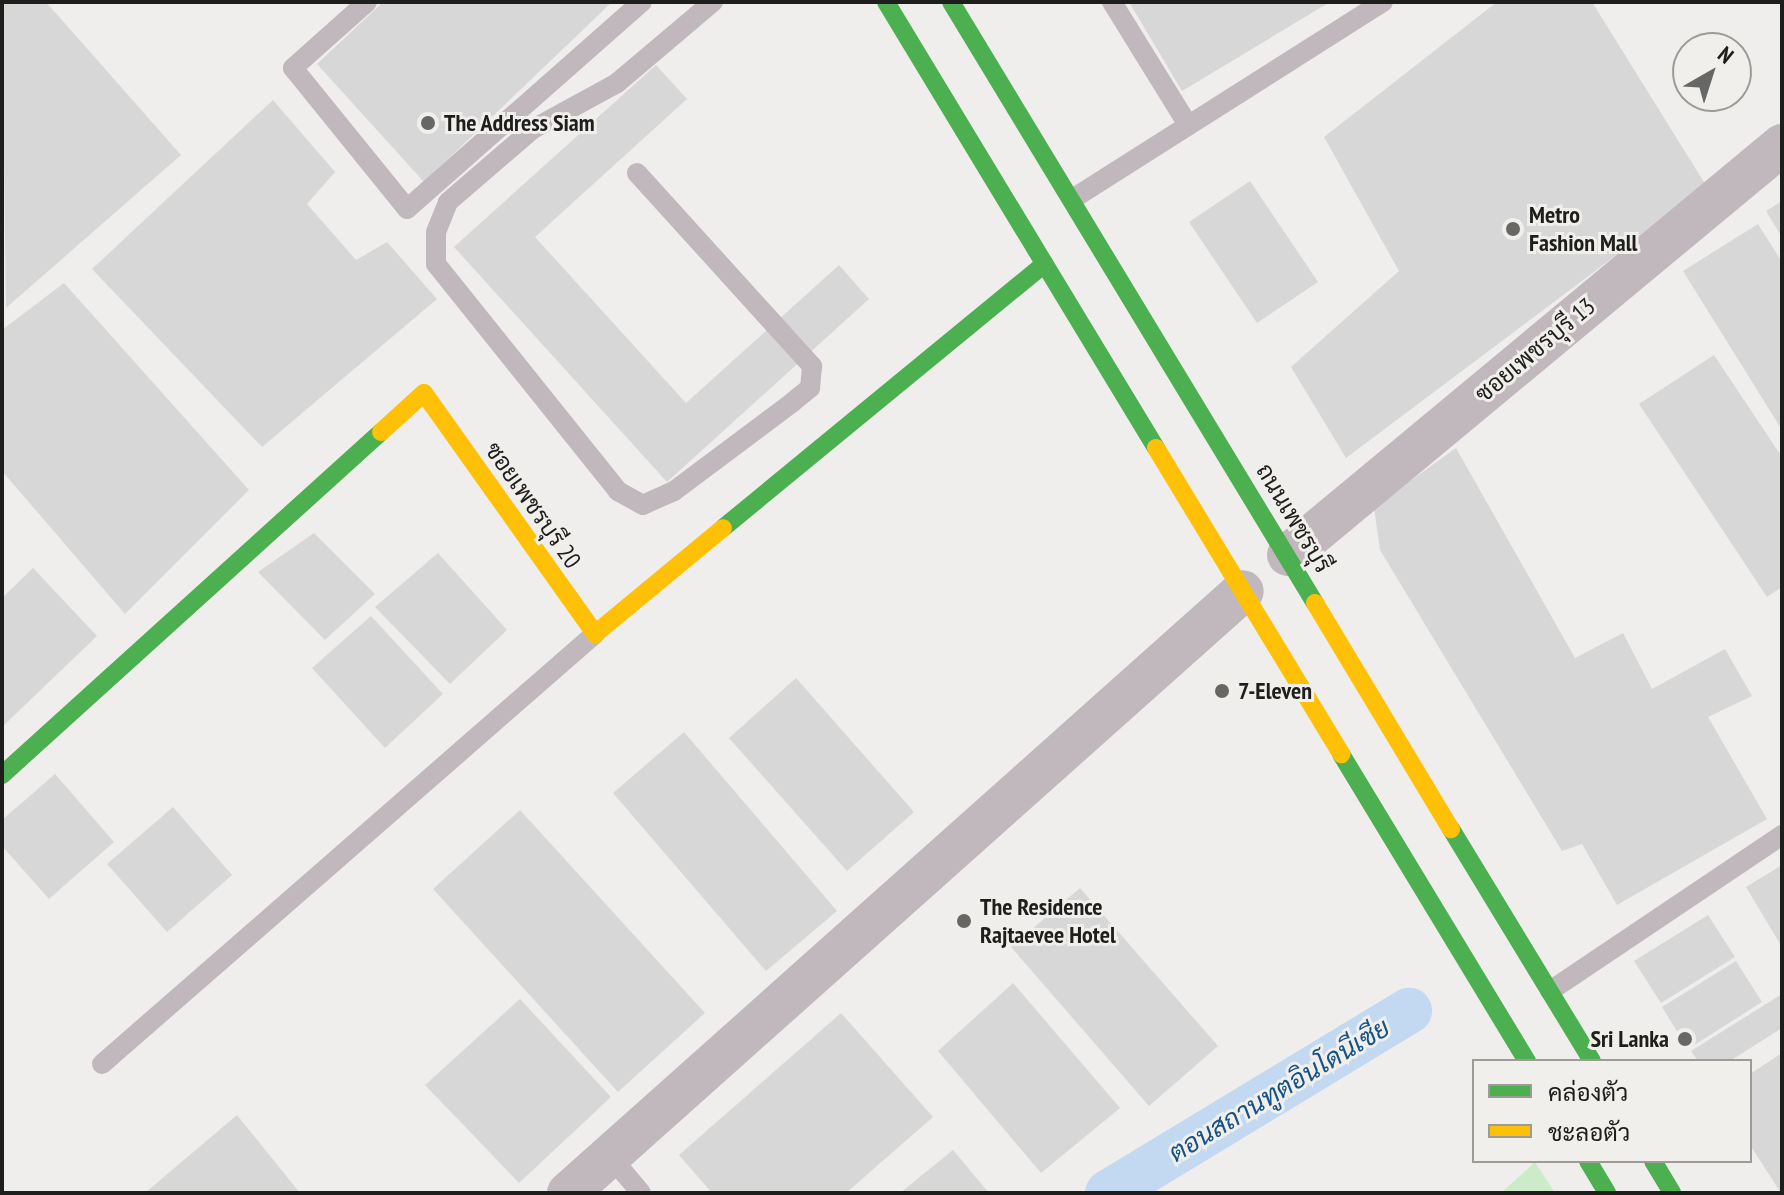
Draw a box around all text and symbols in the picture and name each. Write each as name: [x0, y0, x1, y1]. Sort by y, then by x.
north arrow: [1672, 32, 1752, 112]
text: N: [1712, 40, 1739, 70]
place label: The Address Siam: [444, 109, 596, 137]
marker: The Address Siam: [419, 114, 437, 132]
place label: Metro Fashion Mall: [1529, 201, 1637, 257]
marker: Metro Fashion Mall: [1504, 220, 1522, 238]
street label: ซอยเพชรบุรี 13: [1469, 292, 1601, 408]
street label: ซอยเพชรบุรี 20: [479, 436, 587, 574]
street label: ถนนเพชรบุรี: [1250, 458, 1338, 578]
place label: 7-Eleven: [1238, 677, 1312, 705]
marker: 7-Eleven: [1213, 682, 1231, 700]
place label: The Residence Rajtaevee Hotel: [980, 893, 1116, 949]
marker: The Residence Rajtaevee Hotel: [955, 912, 973, 930]
water label: ตอนสถานทูตอินโดนีเซีย: [1163, 1012, 1395, 1168]
place label: Sri Lanka: [1590, 1025, 1669, 1053]
marker: Sri Lanka: [1676, 1030, 1694, 1048]
legend: [1472, 1059, 1752, 1163]
text: คล่องตัว: [1548, 1077, 1628, 1108]
text: ชะลอตัว: [1548, 1117, 1630, 1148]

